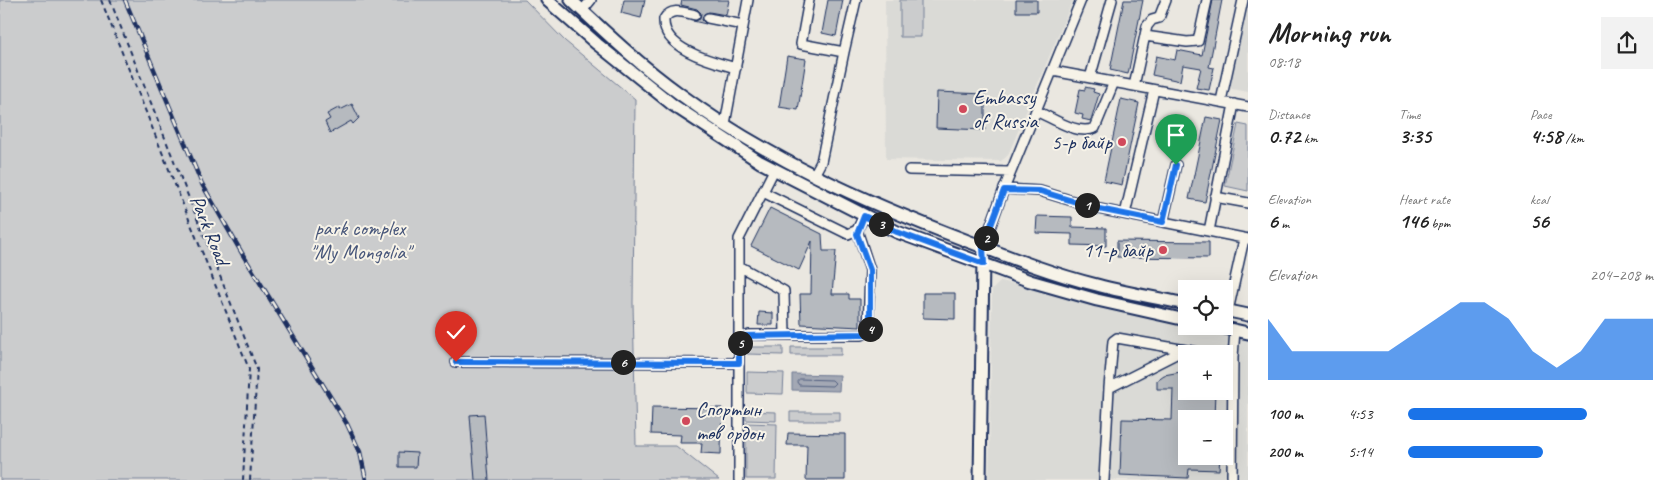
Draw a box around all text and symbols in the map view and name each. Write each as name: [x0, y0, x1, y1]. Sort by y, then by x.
text: Morning run: [1268, 15, 1390, 50]
button: share: [1601, 17, 1653, 69]
text: 08:18: [1268, 52, 1300, 72]
place label: Embassy of Russia: [973, 84, 1039, 134]
marker: Embassy of Russia: [957, 103, 969, 115]
text: Distance: [1268, 106, 1310, 123]
text: Time: [1399, 106, 1420, 123]
text: Pace: [1530, 106, 1552, 123]
pin: [1155, 114, 1197, 165]
icon: arrive: [1162, 121, 1190, 149]
text: 0.72: [1268, 123, 1300, 149]
text: 3:35: [1399, 123, 1431, 149]
text: 4:58: [1530, 123, 1562, 149]
place label: 5-р байр: [1051, 129, 1113, 155]
text: km: [1300, 130, 1318, 147]
text: /km: [1562, 130, 1584, 147]
marker: 5-р байр: [1116, 136, 1128, 148]
street label: Park Road: [184, 191, 237, 271]
text: Elevation: [1268, 191, 1311, 208]
text: Heart rate: [1399, 191, 1450, 208]
text: kcal: [1530, 191, 1549, 208]
pin: 1: [1074, 192, 1100, 218]
text: 1: [1084, 197, 1091, 214]
text: 6: [1268, 208, 1278, 234]
text: 146: [1399, 208, 1428, 234]
text: 56: [1530, 208, 1549, 234]
pin: 3: [868, 212, 894, 236]
park label: park complex "My Mongolia": [310, 215, 414, 265]
text: m: [1278, 215, 1289, 232]
text: bpm: [1428, 215, 1450, 232]
text: 3: [878, 216, 885, 233]
pin: 2: [974, 226, 998, 250]
text: 2: [983, 230, 990, 247]
place label: 11-р байр: [1083, 237, 1154, 263]
marker: 11-р байр: [1157, 244, 1169, 256]
text: Elevation: [1268, 265, 1317, 285]
text: 204–208 m: [1590, 265, 1653, 285]
map controls: [1178, 280, 1233, 465]
button: locate: [1178, 280, 1233, 335]
pin: [435, 311, 477, 362]
pin: 4: [858, 316, 882, 342]
icon: check: [442, 318, 470, 346]
text: 4: [867, 321, 874, 338]
pin: 5: [728, 330, 752, 356]
text: 5: [737, 335, 744, 352]
button: +: [1178, 345, 1233, 400]
pin: 6: [610, 350, 636, 374]
text: 6: [620, 354, 627, 371]
place label: Спортын төв ордон: [696, 396, 765, 446]
text: 100 m: [1268, 404, 1303, 424]
text: 4:53: [1348, 404, 1373, 424]
button: −: [1178, 410, 1233, 465]
marker: Спортын төв ордон: [680, 415, 692, 427]
text: 200 m: [1268, 442, 1303, 462]
text: 5:14: [1348, 442, 1373, 462]

